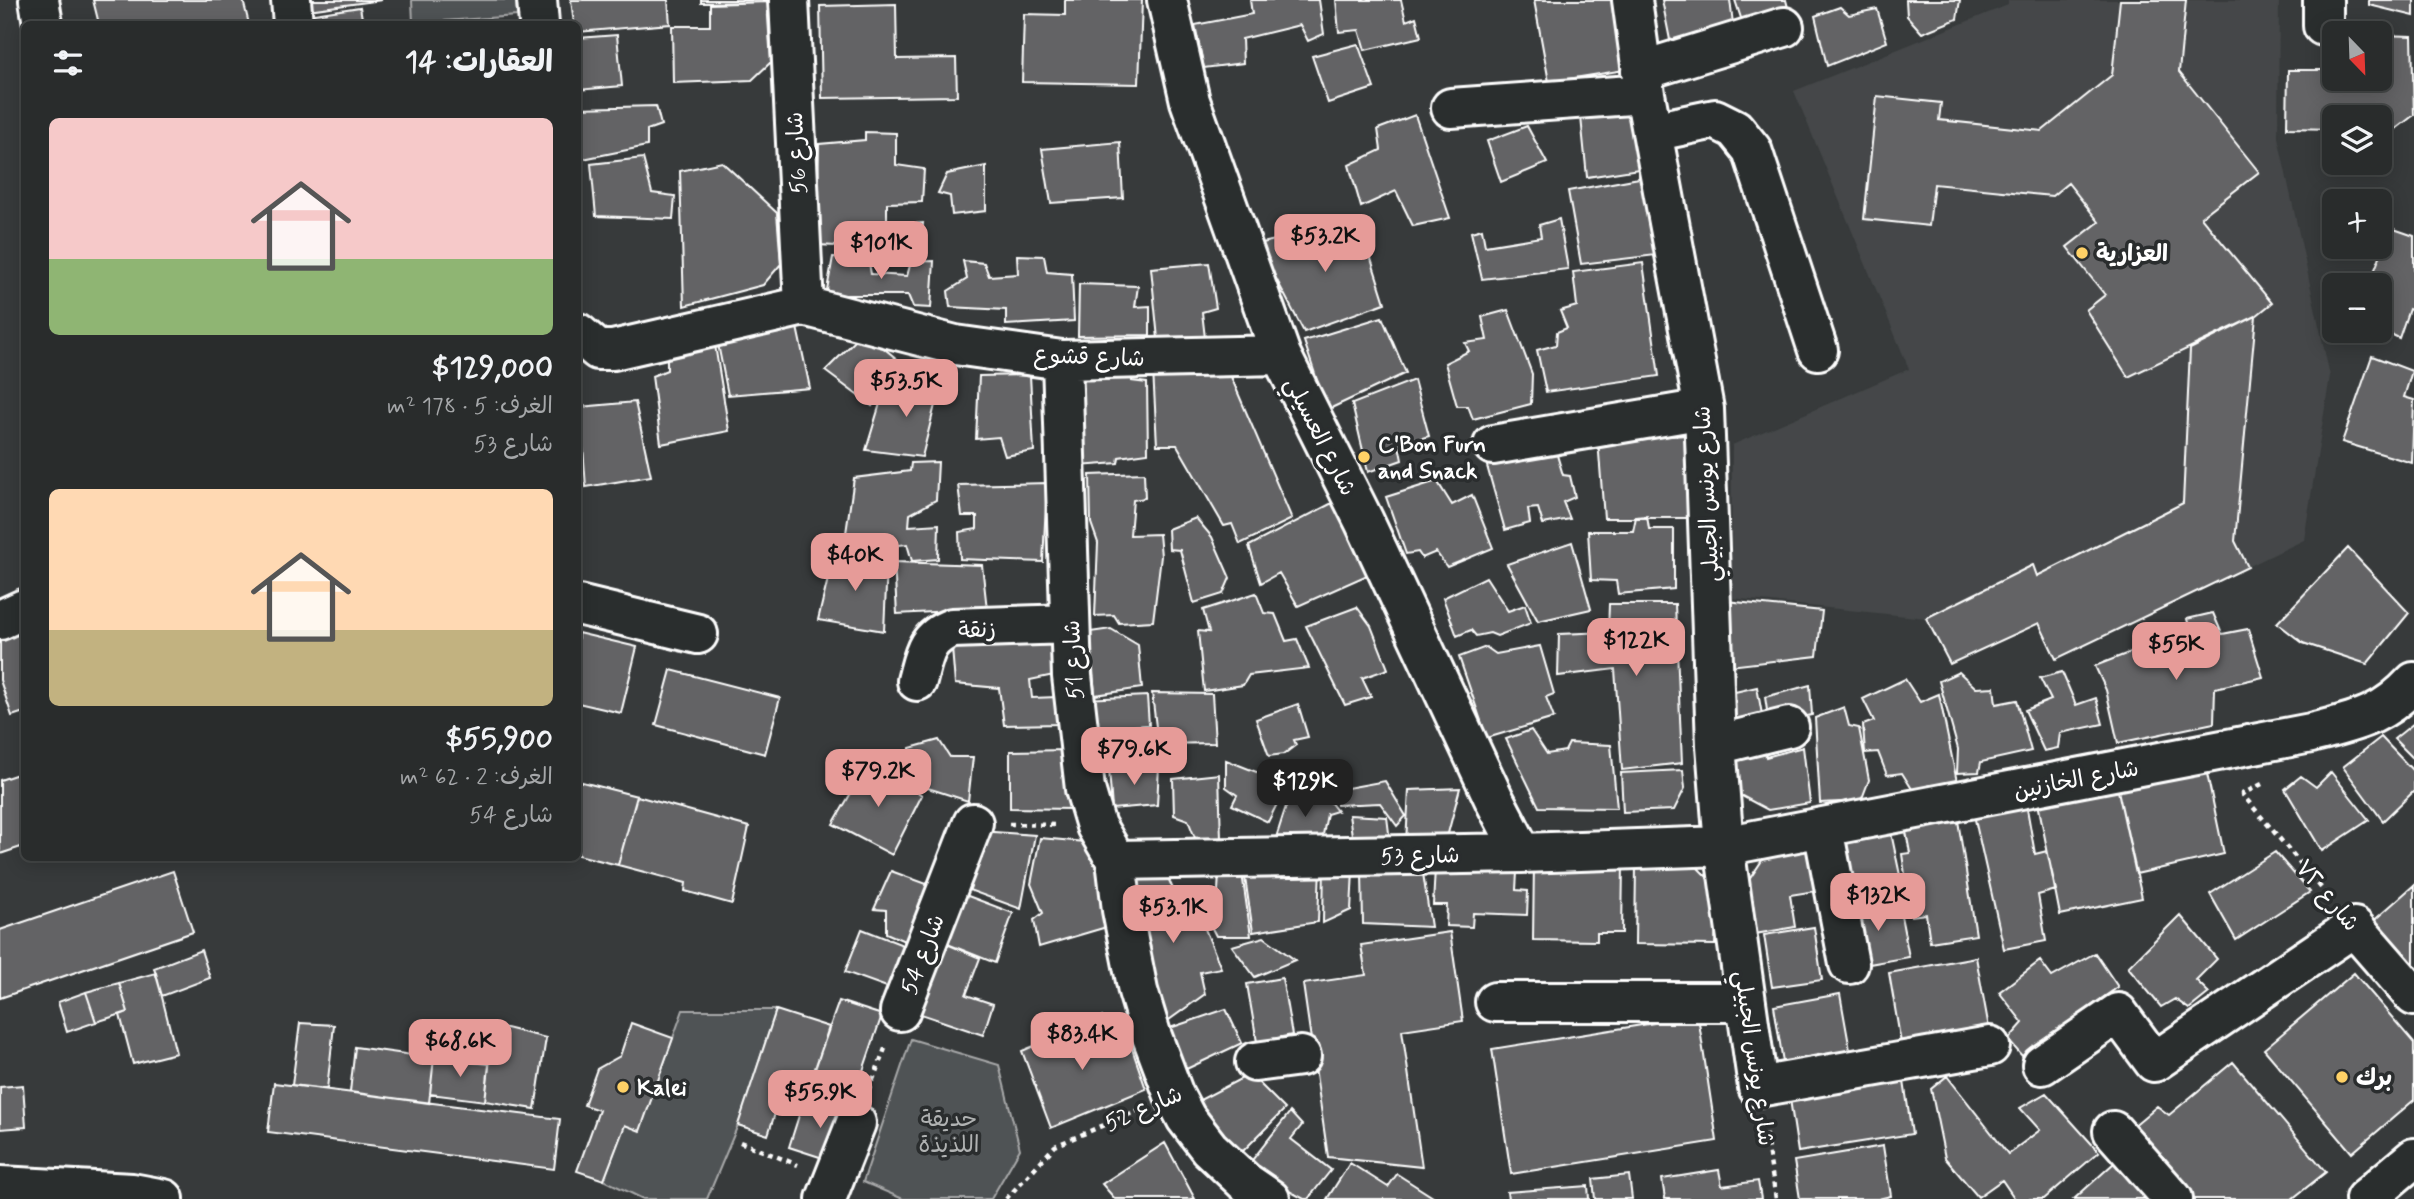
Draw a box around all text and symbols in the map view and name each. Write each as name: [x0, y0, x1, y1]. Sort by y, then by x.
north arrow: [2322, 21, 2392, 91]
map controls: [2322, 21, 2392, 343]
text: العقارات: 14: [405, 43, 553, 82]
icon: filters: [49, 44, 87, 82]
button: layers: [2322, 105, 2392, 175]
street label: شارع 56: [781, 111, 815, 195]
icon: home: [238, 163, 364, 289]
button: +: [2322, 189, 2392, 259]
pin: $53.2K: [1268, 215, 1382, 274]
pin: $101K: [832, 222, 930, 281]
text: $53.2K: [1290, 222, 1360, 252]
text: $101K: [850, 229, 912, 259]
place label: العزارية: [2096, 240, 2168, 270]
marker: العزارية: [2074, 245, 2090, 261]
button: −: [2322, 273, 2392, 343]
street label: شارع قشوع: [1033, 341, 1145, 375]
text: $129,000: [432, 349, 553, 388]
pin: $53.5K: [849, 360, 963, 419]
text: $53.5K: [870, 367, 942, 397]
street label: شارع العسيلي: [1273, 372, 1362, 503]
text: الغرف: 5 · 178 m²: [387, 392, 553, 422]
street label: شارع يونس الجبيلي: [1688, 405, 1732, 583]
text: شارع 53: [473, 430, 553, 460]
place label: C'Bon Furn and Snack: [1378, 431, 1486, 487]
marker: C'Bon Furn and Snack: [1356, 449, 1372, 465]
icon: home: [238, 534, 364, 660]
pin: $40K: [814, 534, 896, 593]
text: $40K: [827, 541, 883, 571]
street label: زنقة: [957, 615, 997, 647]
pin: $122K: [1587, 618, 1685, 678]
street label: شارع 51: [1058, 619, 1092, 700]
pin: $55K: [2135, 622, 2217, 682]
text: $122K: [1603, 626, 1669, 656]
text: $55K: [2148, 630, 2204, 660]
text: $55,900: [445, 720, 553, 759]
pin: $79.6K: [1077, 728, 1191, 787]
text: $79.6K: [1097, 735, 1171, 765]
pin: $79.2K: [821, 750, 935, 809]
street label: شارع الخازنين: [2011, 754, 2142, 808]
text: $79.2K: [841, 757, 915, 787]
pin: $129K: [1256, 760, 1354, 819]
text: الغرف: 2 · 62 m²: [400, 763, 553, 793]
text: $129K: [1273, 767, 1337, 797]
text: شارع 54: [469, 801, 553, 831]
street label: شارع 53: [1380, 841, 1460, 873]
street label: شارع ٧٢: [2288, 854, 2365, 939]
pin: $132K: [1829, 874, 1927, 933]
text: $132K: [1846, 881, 1910, 911]
pin: $53.1K: [1116, 886, 1230, 945]
text: $53.1K: [1139, 893, 1207, 923]
street label: شارع 54: [895, 910, 953, 999]
street label: شارع يونس الجبيلي: [1722, 969, 1780, 1148]
pin: $83.4K: [1025, 1012, 1139, 1072]
pin: $68.6K: [403, 1020, 517, 1079]
text: $83.4K: [1047, 1020, 1117, 1050]
text: $68.6K: [425, 1027, 495, 1057]
place label: برك: [2356, 1064, 2392, 1094]
marker: برك: [2334, 1069, 2350, 1085]
pin: $55.9K: [763, 1070, 877, 1130]
place label: Kalei: [637, 1074, 687, 1104]
text: $55.9K: [784, 1078, 856, 1108]
marker: Kalei: [615, 1079, 631, 1095]
street label: شارع 52: [1100, 1080, 1187, 1140]
park label: حديقة اللذيذة: [919, 1105, 979, 1161]

